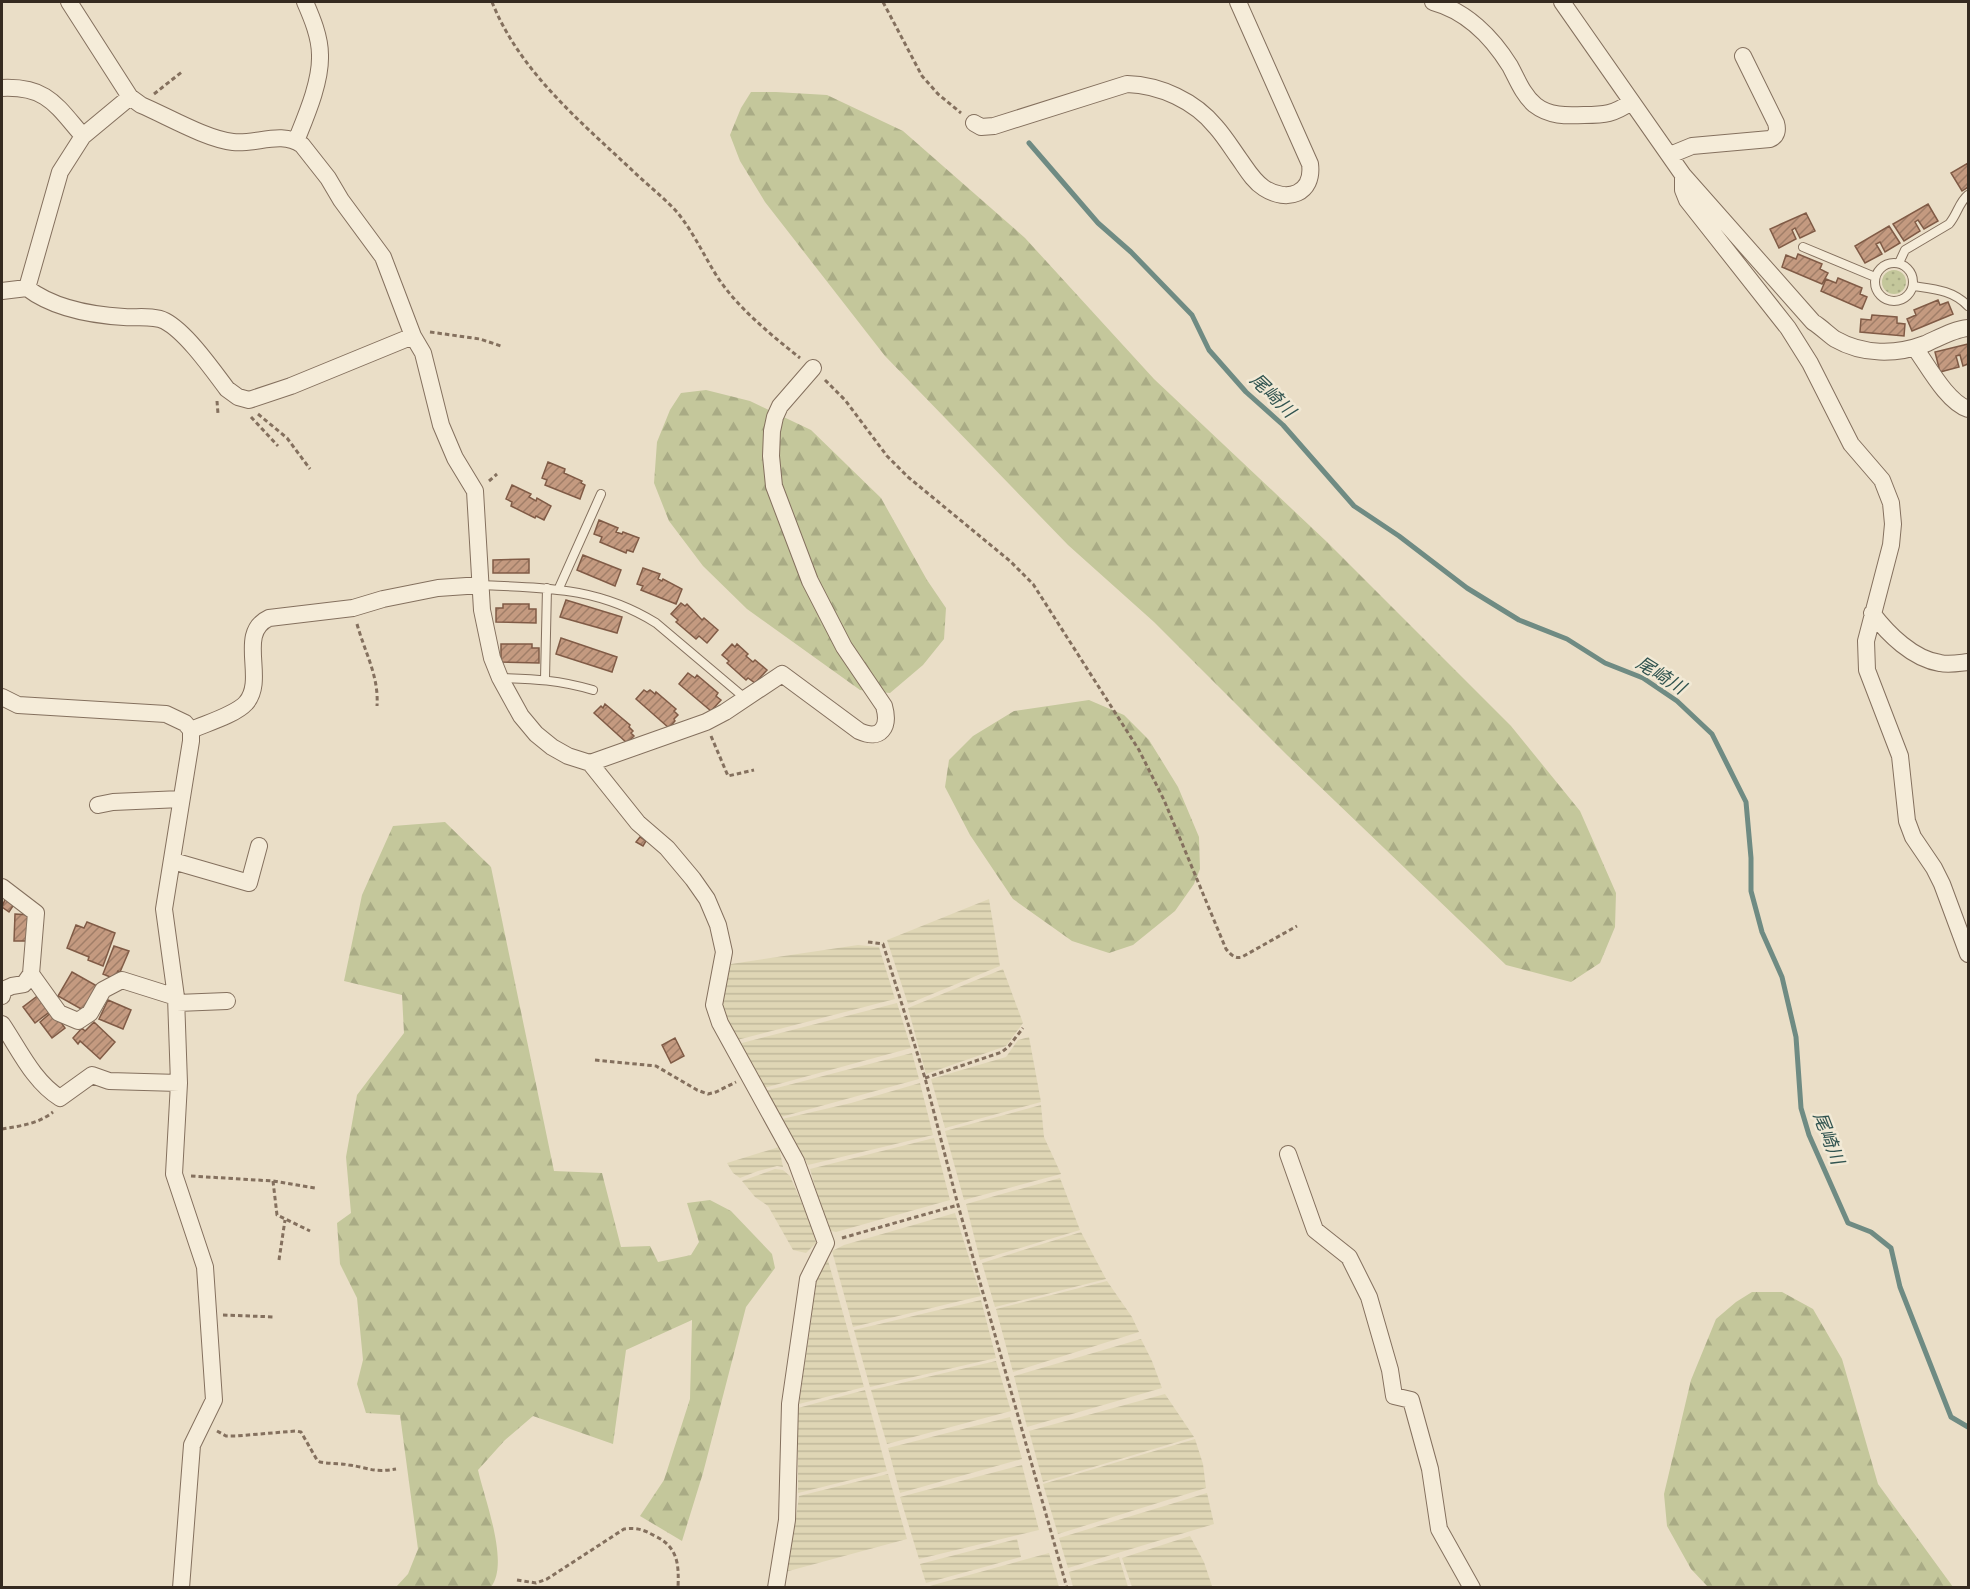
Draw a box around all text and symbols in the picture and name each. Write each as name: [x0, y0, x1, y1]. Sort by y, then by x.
water label: 尾崎川: [1246, 368, 1302, 423]
water label: 尾崎川: [1632, 651, 1692, 700]
water label: 尾崎川: [1809, 1109, 1850, 1169]

